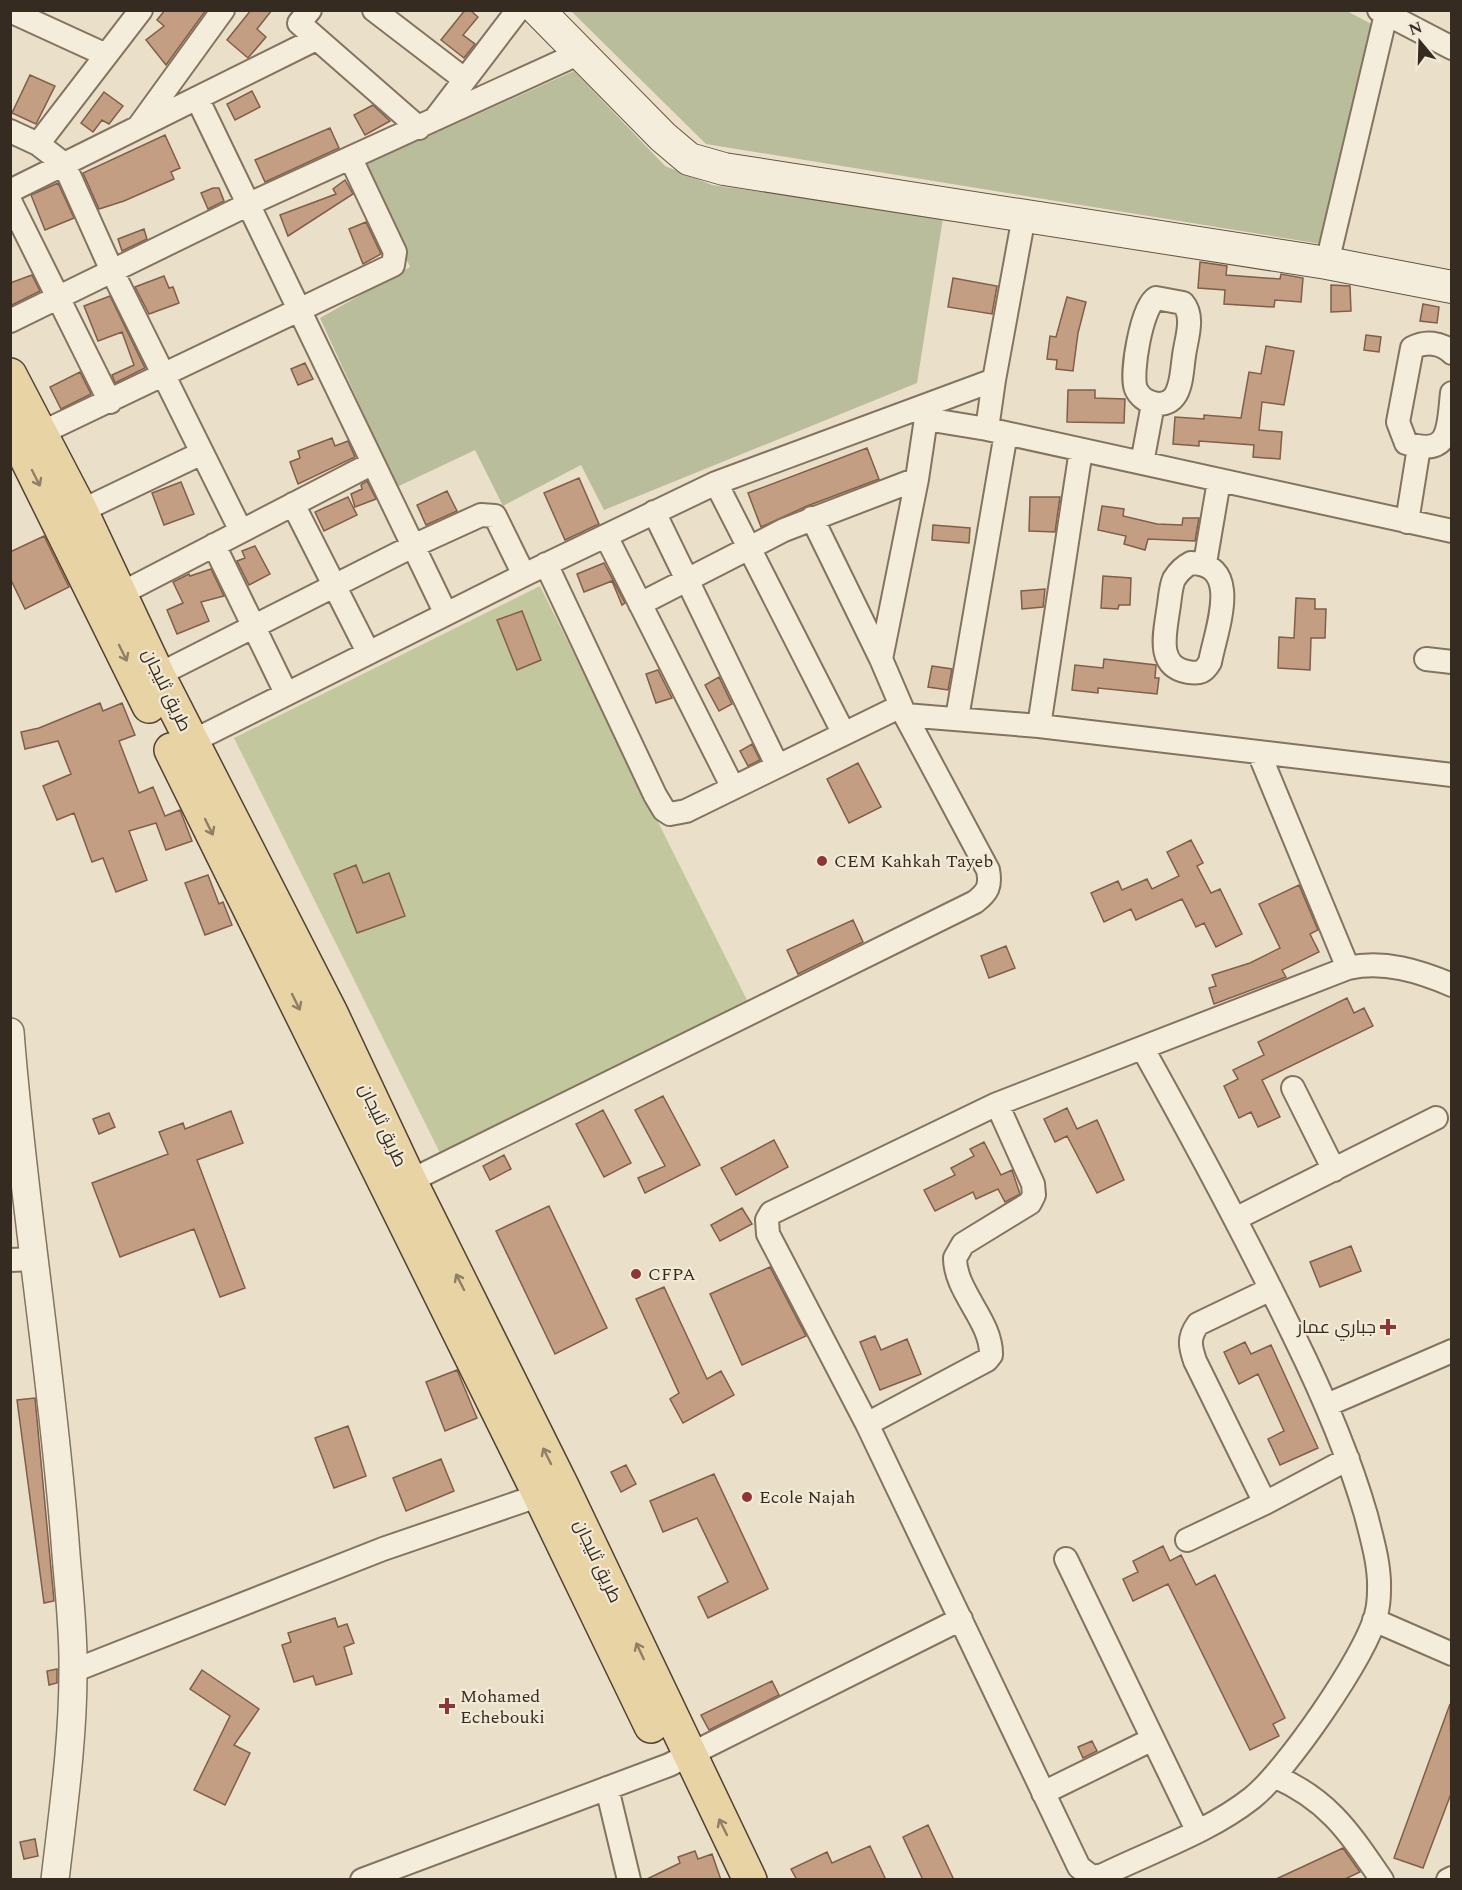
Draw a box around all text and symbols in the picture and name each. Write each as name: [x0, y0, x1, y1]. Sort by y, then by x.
north arrow: [1390, 12, 1450, 72]
text: N: [1405, 15, 1426, 42]
one-way arrow: [30, 469, 42, 486]
one-way arrow: [117, 643, 129, 661]
street label: طريق ثليجان: [135, 644, 198, 736]
one-way arrow: [204, 818, 216, 836]
place label: CEM Kahkah Tayeb: [834, 848, 993, 875]
marker: CEM Kahkah Tayeb: [815, 854, 829, 868]
one-way arrow: [290, 993, 302, 1011]
street label: طريق ثليجان: [351, 1079, 414, 1171]
place label: CFPA: [648, 1261, 696, 1288]
marker: CFPA: [629, 1267, 643, 1281]
one-way arrow: [454, 1273, 465, 1291]
place label: جباري عمار: [1296, 1314, 1376, 1341]
marker: جباري عمار: [1381, 1320, 1395, 1334]
one-way arrow: [541, 1447, 553, 1465]
place label: Ecole Najah: [759, 1484, 855, 1511]
marker: Ecole Najah: [740, 1490, 754, 1504]
street label: طريق ثليجان: [566, 1515, 629, 1607]
one-way arrow: [634, 1642, 646, 1660]
place label: Mohamed Echebouki: [460, 1683, 545, 1731]
marker: Mohamed Echebouki: [438, 1697, 456, 1715]
one-way arrow: [717, 1819, 729, 1837]

